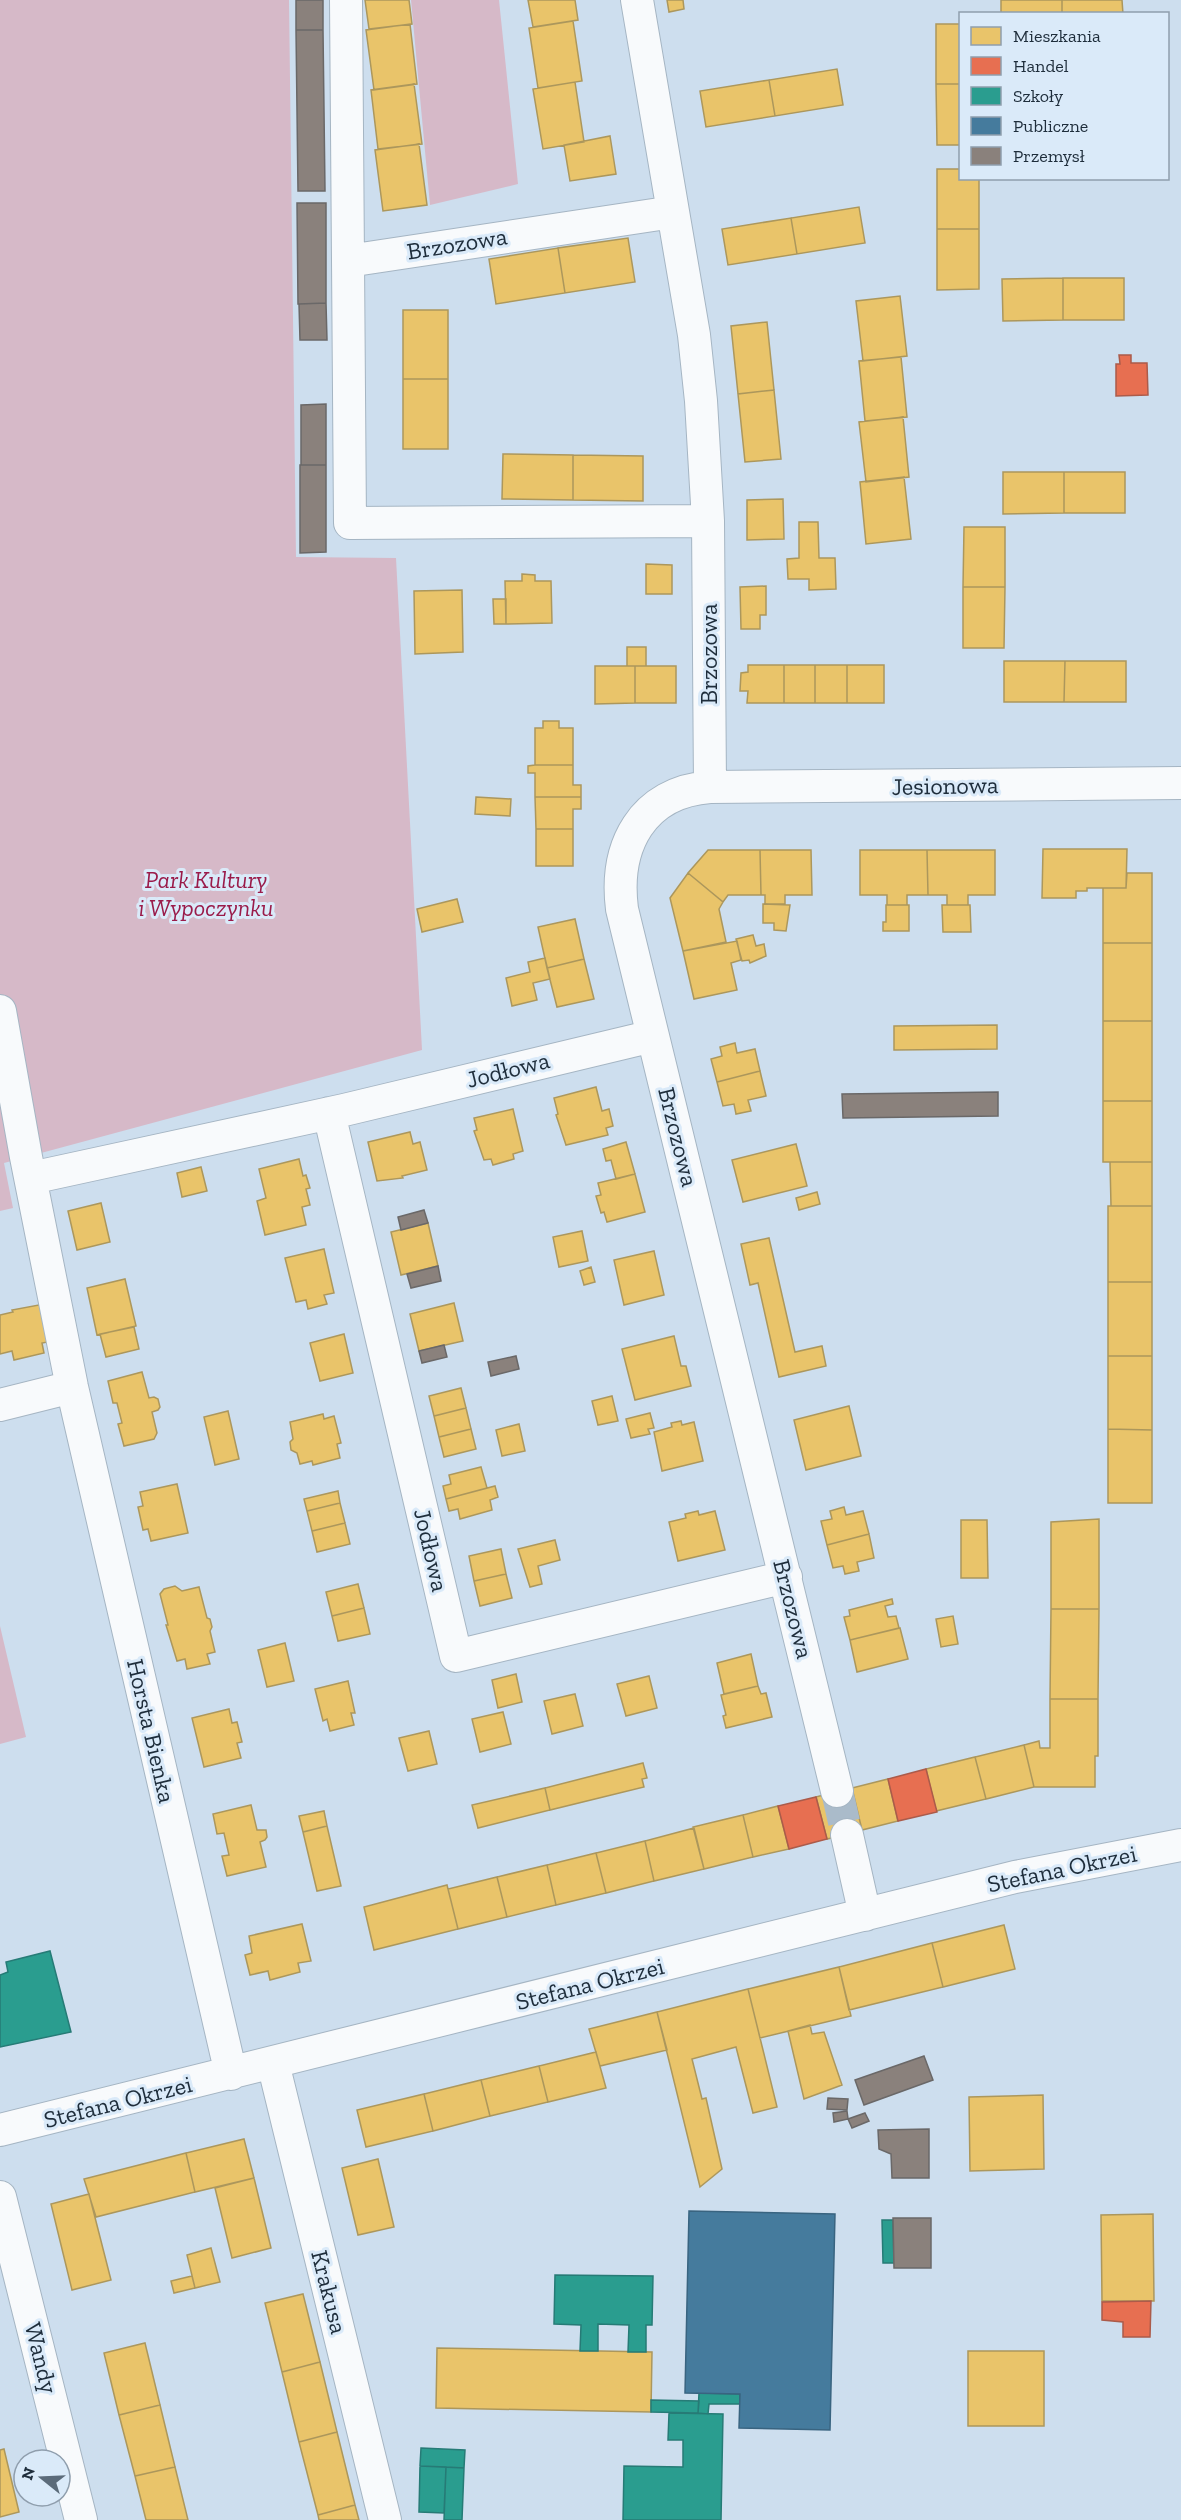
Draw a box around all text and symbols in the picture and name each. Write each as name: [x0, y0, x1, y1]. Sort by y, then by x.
legend: [959, 12, 1169, 180]
text: Mieszkania: [1013, 25, 1101, 47]
text: Handel: [1013, 55, 1069, 77]
text: Szkoły: [1013, 85, 1064, 107]
text: Publiczne: [1013, 115, 1088, 137]
text: Przemysł: [1013, 145, 1085, 167]
street label: Brzozowa: [405, 221, 510, 266]
street label: Brzozowa: [694, 603, 723, 705]
street label: Jesionowa: [891, 770, 999, 801]
park label: Park Kultury i Wypoczynku: [139, 865, 273, 922]
street label: Jodłowa: [463, 1045, 553, 1094]
street label: Brzozowa: [652, 1084, 705, 1190]
street label: Jodłowa: [408, 1505, 455, 1595]
street label: Brzozowa: [767, 1556, 820, 1662]
street label: Horsta Bienka: [121, 1656, 182, 1806]
street label: Stefana Okrzei: [985, 1838, 1139, 1898]
street label: Stefana Okrzei: [513, 1951, 667, 2016]
street label: Stefana Okrzei: [41, 2069, 195, 2134]
street label: Krakusa: [305, 2247, 354, 2337]
street label: Wandy: [19, 2319, 64, 2397]
north arrow: [12, 2448, 72, 2508]
text: N: [17, 2465, 39, 2482]

